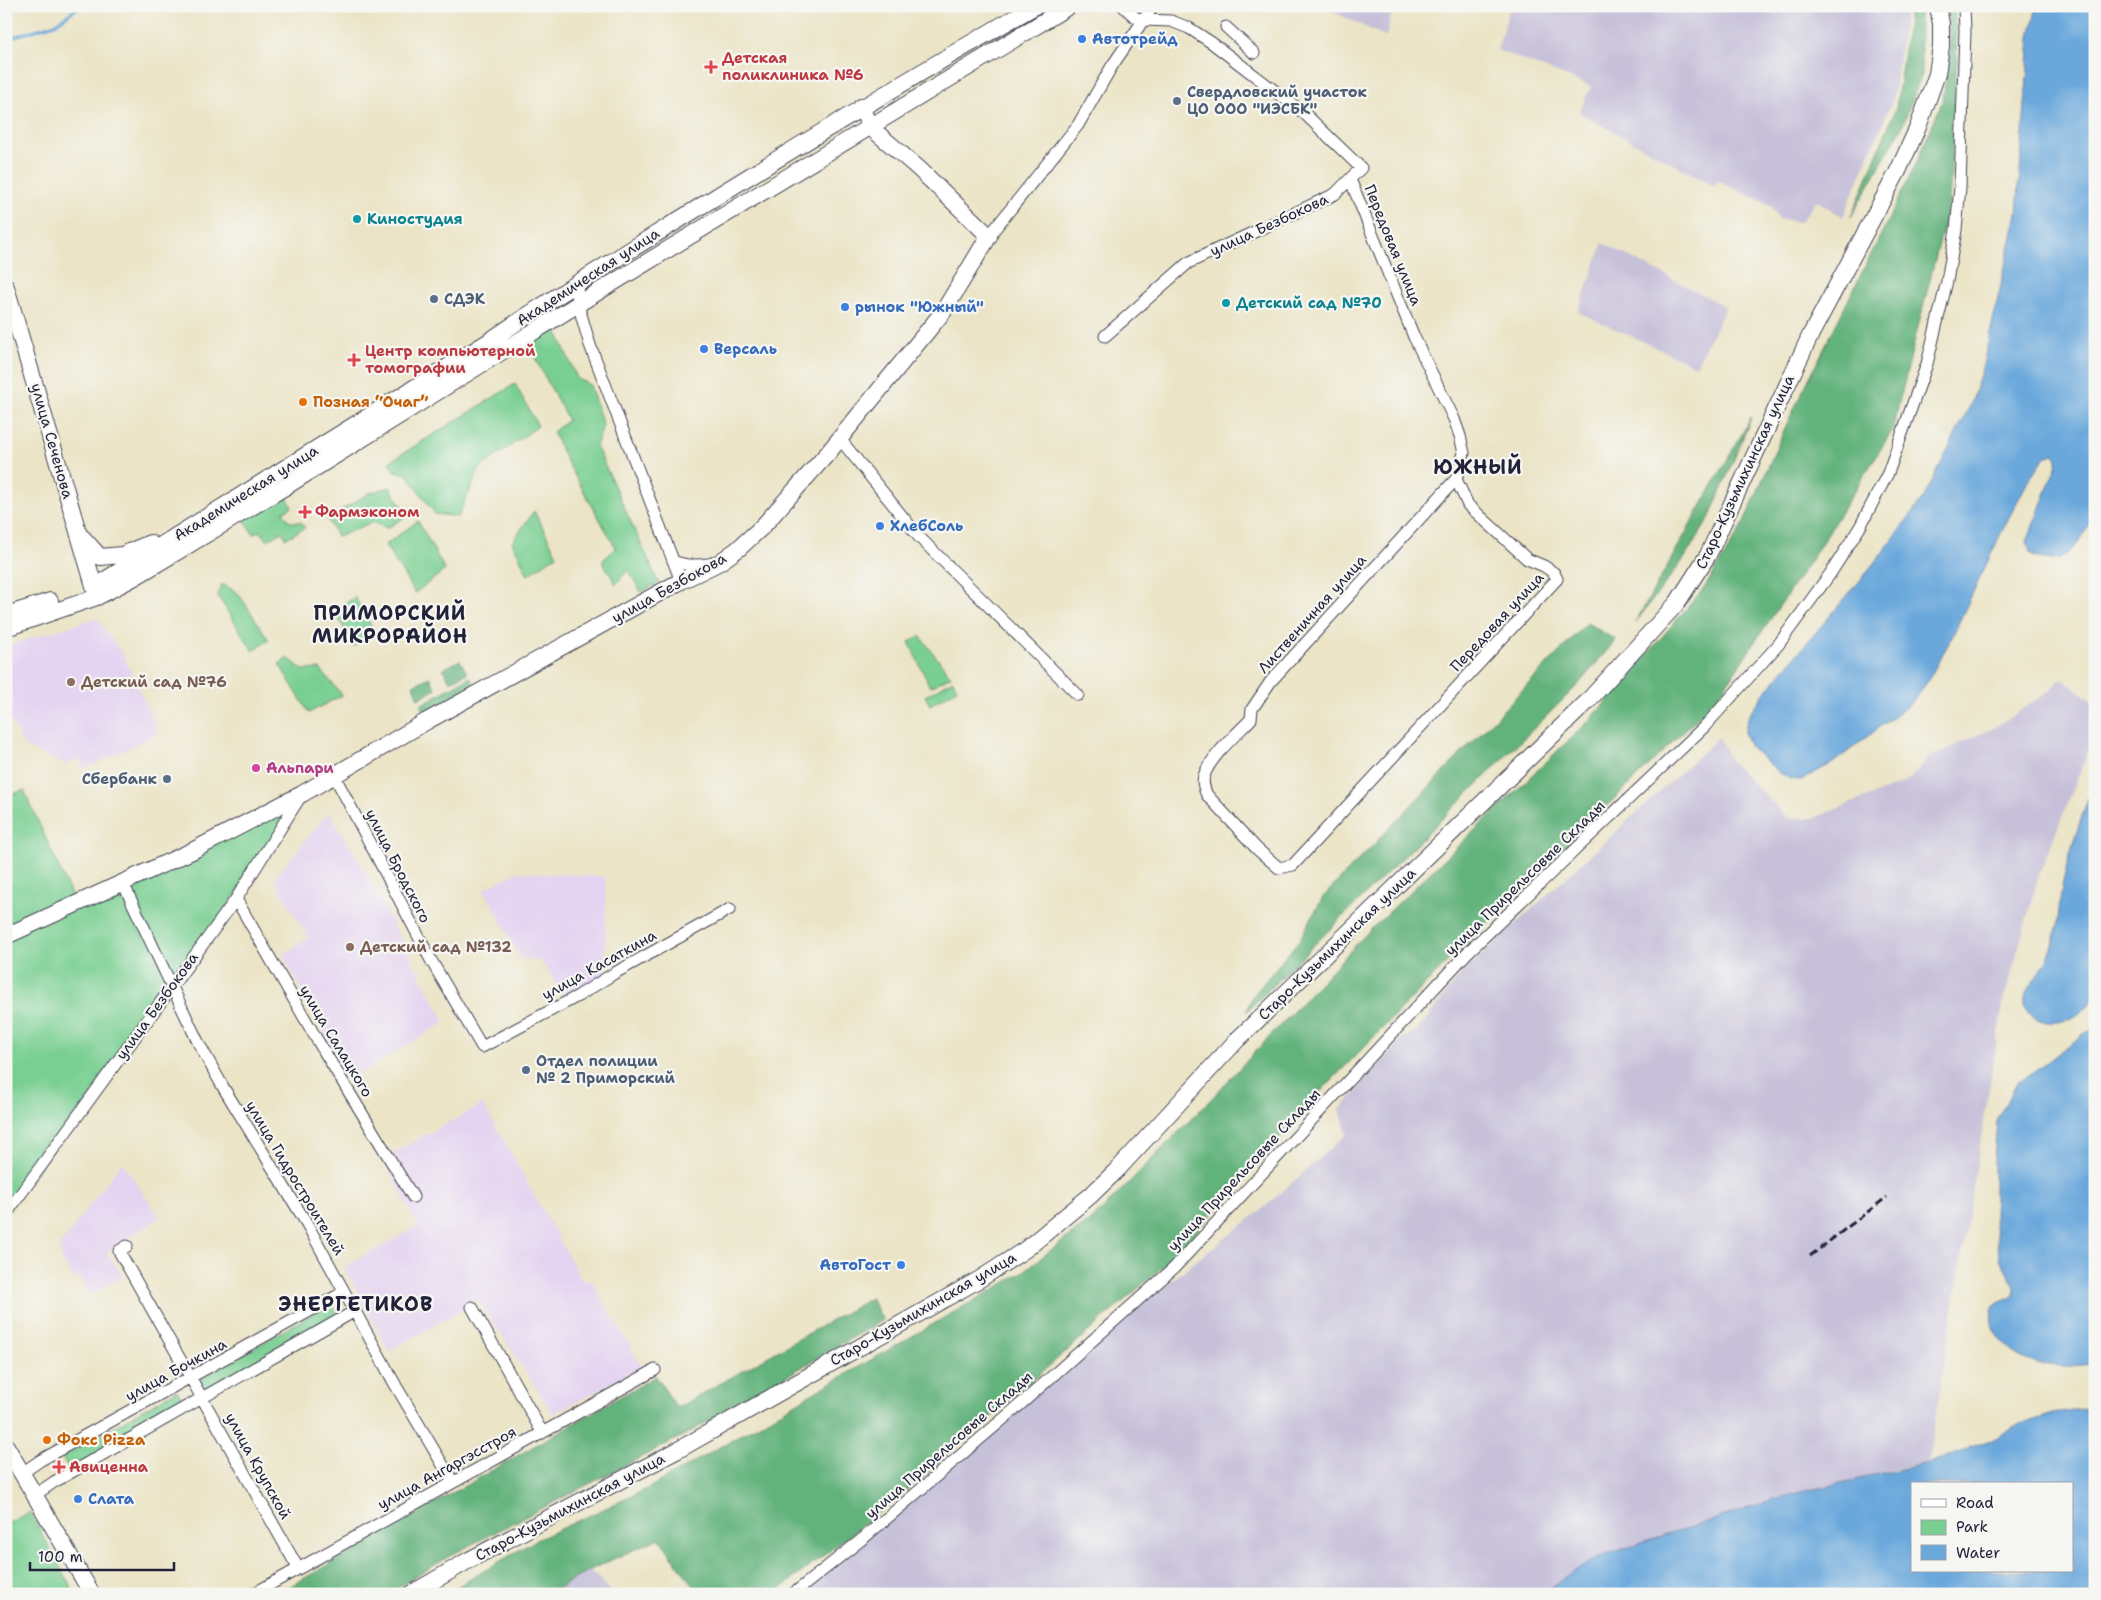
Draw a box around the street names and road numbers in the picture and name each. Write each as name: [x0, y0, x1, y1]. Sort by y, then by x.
street label: Передовая улица: [1360, 182, 1427, 309]
street label: улица Безбокова: [1207, 189, 1332, 261]
street label: Академическая улица: [513, 223, 664, 331]
street label: Старо-Кузьмихинская улица: [1691, 371, 1799, 572]
street label: улица Сеченова: [26, 381, 78, 502]
street label: Академическая улица: [170, 440, 322, 546]
street label: улица Безбокова: [608, 548, 730, 628]
street label: Лиственичная улица: [1253, 550, 1371, 678]
street label: Передовая улица: [1446, 568, 1549, 676]
street label: улица Прирельсовые Склады: [1441, 796, 1609, 960]
street label: улица Бродского: [361, 806, 435, 926]
street label: Старо-Кузьмихинская улица: [1254, 863, 1421, 1025]
street label: улица Касаткина: [538, 925, 660, 1005]
street label: улица Безбокова: [111, 948, 203, 1064]
street label: улица Салацкого: [295, 981, 377, 1101]
street label: улица Прирельсовые Склады: [1163, 1084, 1325, 1256]
street label: улица Гидростроителей: [241, 1097, 349, 1259]
street label: Старо-Кузьмихинская улица: [826, 1247, 1020, 1371]
street label: улица Бочкина: [122, 1334, 231, 1406]
street label: улица Прирельсовые Склады: [861, 1367, 1037, 1523]
street label: улица Крупской: [220, 1409, 296, 1523]
street label: улица Ангаргэсстроя: [374, 1422, 520, 1514]
street label: Старо-Кузьмихинская улица: [472, 1448, 669, 1566]

